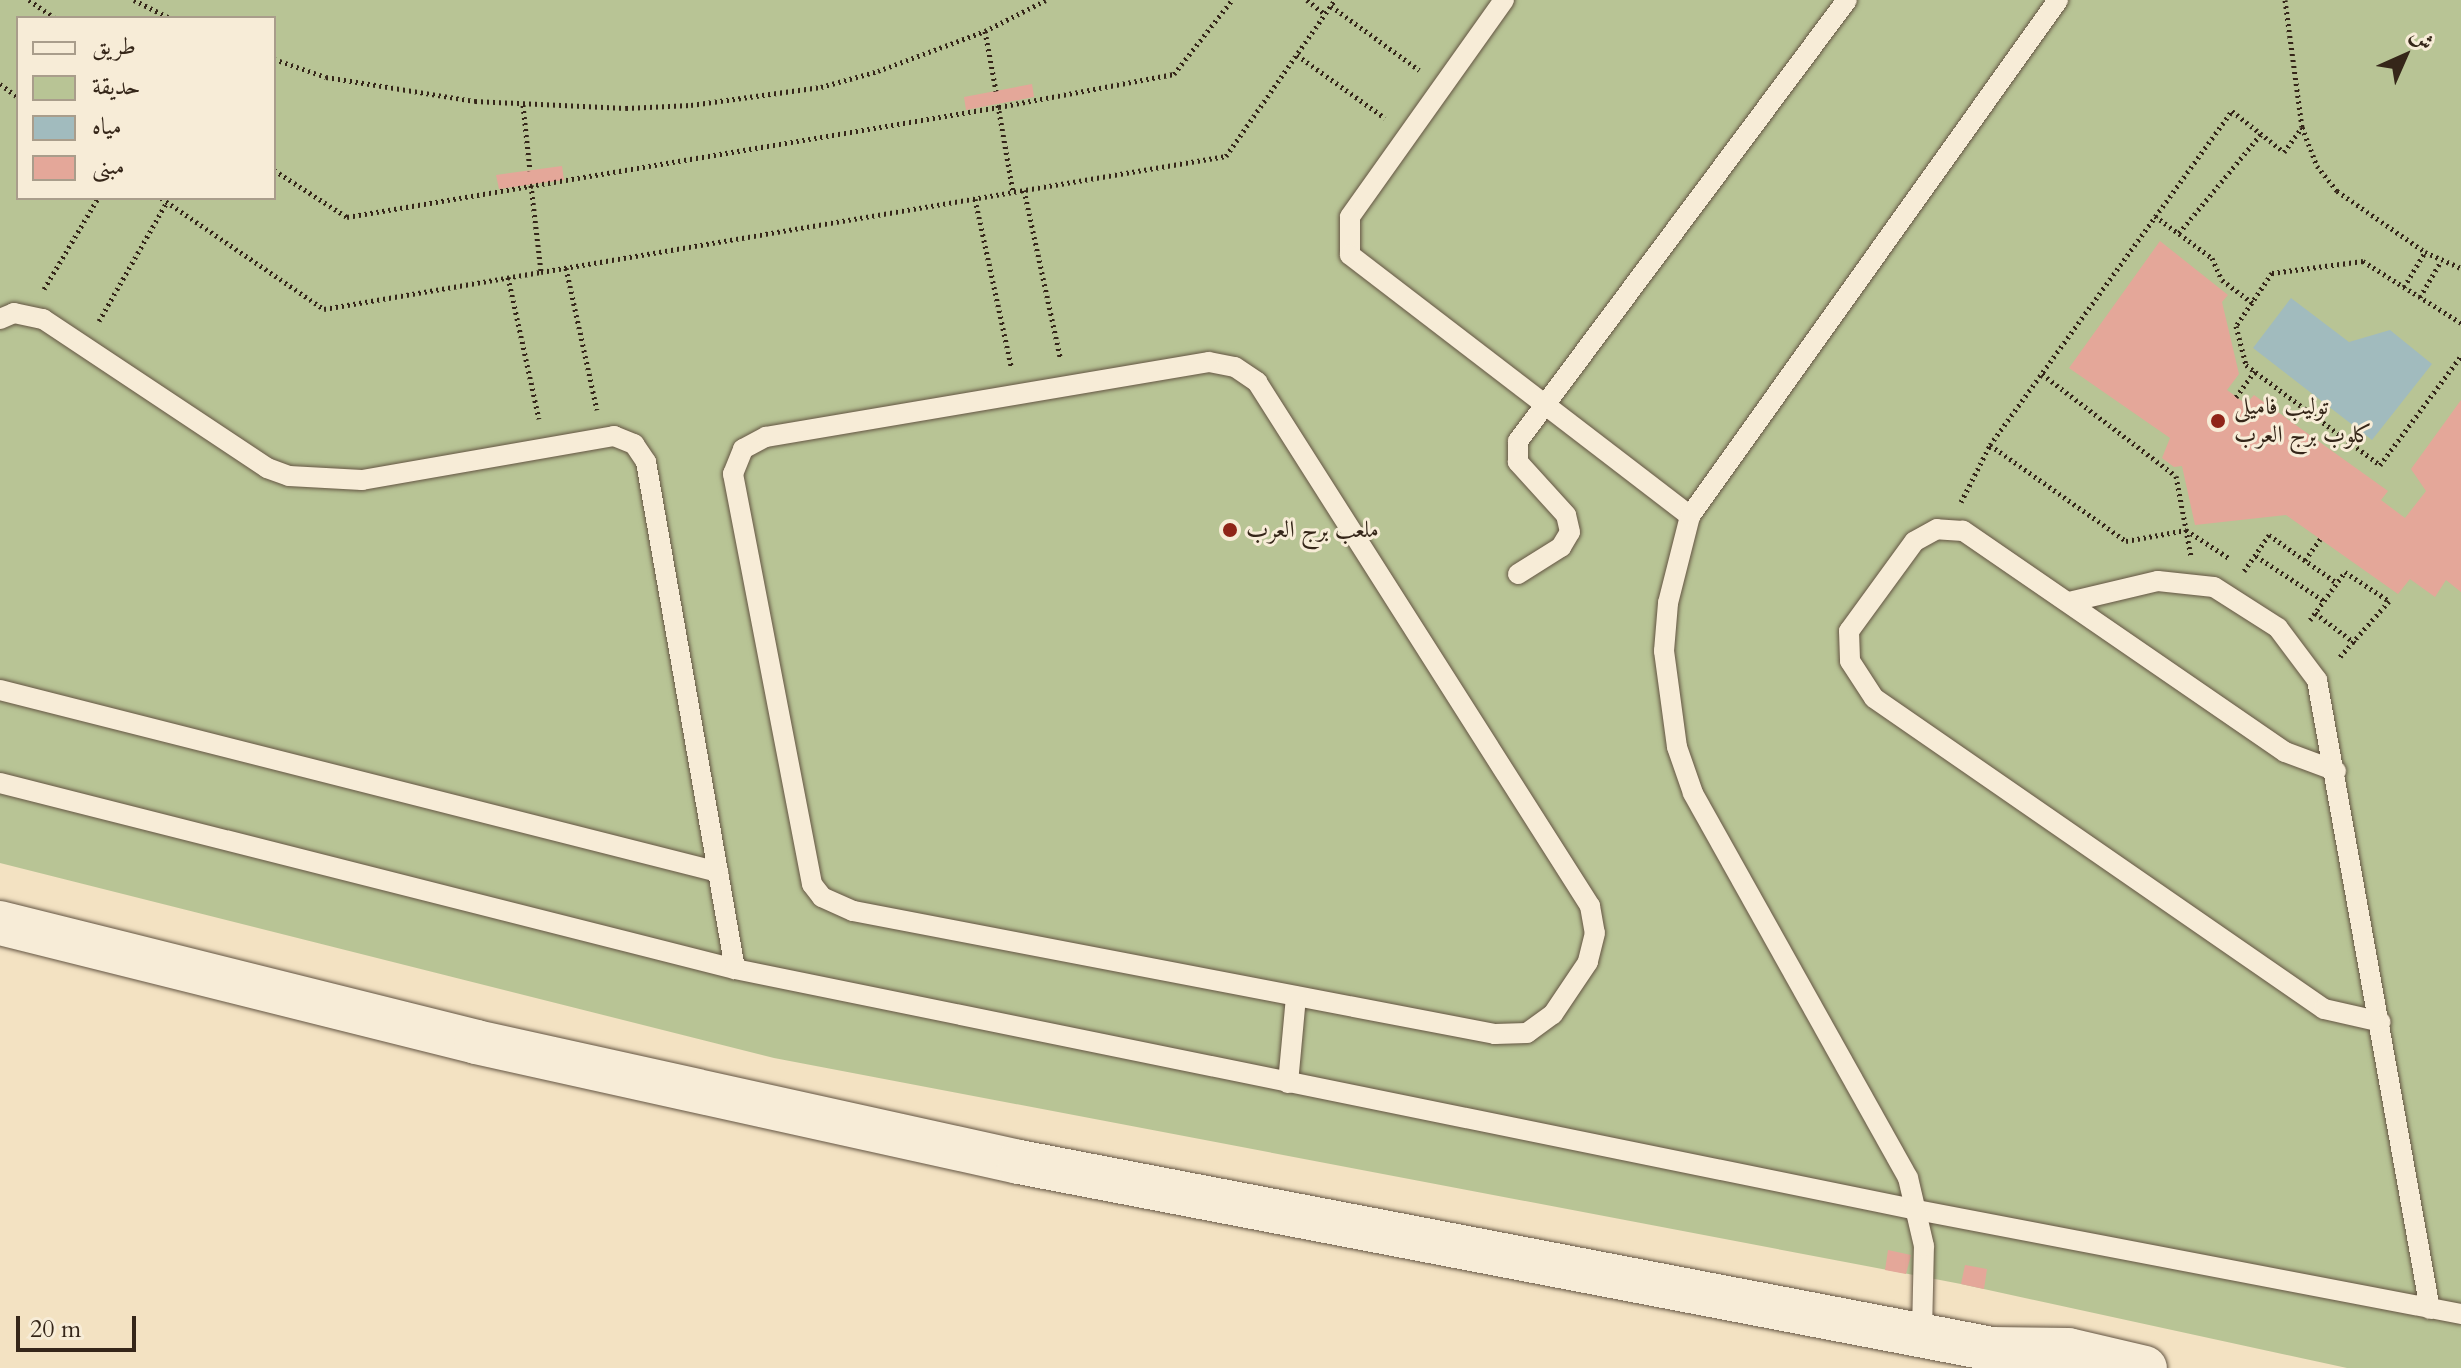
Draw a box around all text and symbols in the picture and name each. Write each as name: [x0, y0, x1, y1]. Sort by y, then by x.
legend: [16, 16, 276, 200]
north arrow: [2365, 16, 2445, 96]
text: ش: [2404, 21, 2440, 57]
text: طريق: [92, 30, 136, 63]
text: حديقة: [92, 70, 141, 103]
text: مياه: [92, 110, 122, 143]
text: مبنى: [92, 150, 125, 183]
place label: توليب فاميلى كلوب برج العرب: [2234, 393, 2372, 449]
marker: توليب فاميلى كلوب برج العرب: [2209, 412, 2227, 430]
place label: ملعب برج العرب: [1246, 516, 1379, 544]
marker: ملعب برج العرب: [1221, 521, 1239, 539]
scale bar: [20, 1300, 140, 1350]
text: 20 m: [30, 1313, 81, 1346]

